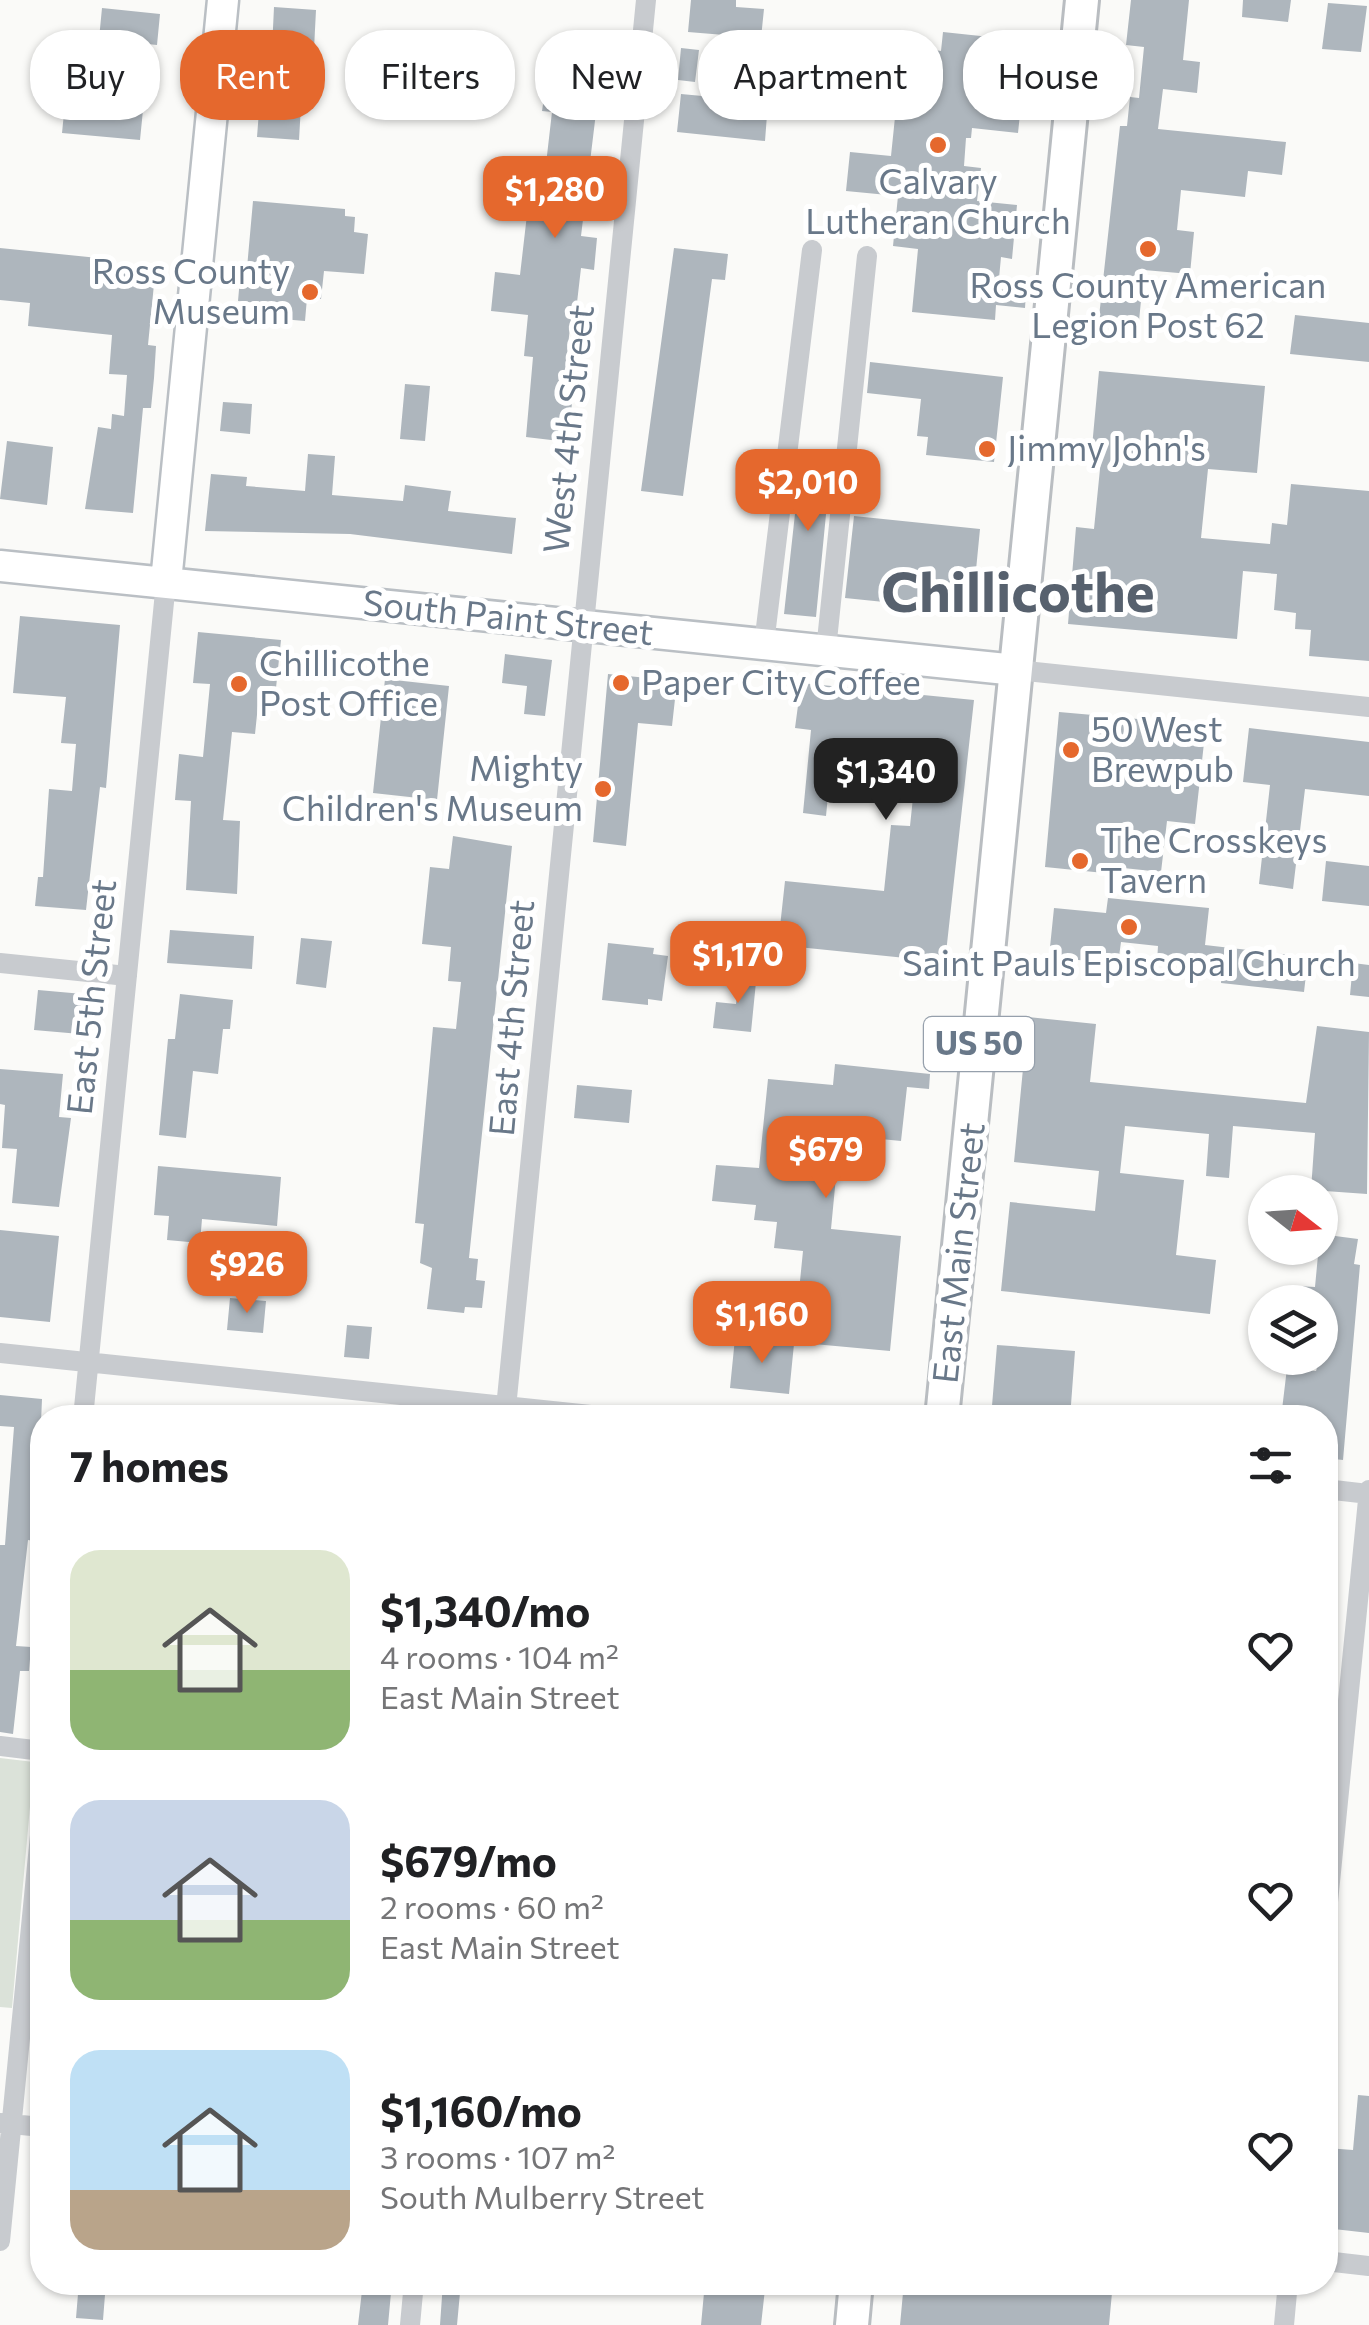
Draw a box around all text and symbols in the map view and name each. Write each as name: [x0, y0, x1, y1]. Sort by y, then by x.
chip: Buy: [30, 30, 160, 120]
chip: Rent: [180, 30, 325, 120]
chip: Filters: [345, 30, 515, 120]
chip: New: [535, 30, 678, 120]
chip: Apartment: [698, 30, 943, 120]
chip: House: [963, 30, 1134, 120]
marker: Calvary Lutheran Church: [927, 134, 949, 156]
pin: $1,280: [474, 156, 636, 241]
place label: Calvary Lutheran Church: [805, 158, 1071, 241]
text: $1,280: [505, 168, 605, 208]
marker: Ross County American Legion Post 62: [1137, 238, 1159, 260]
place label: Ross County Museum: [92, 248, 290, 331]
place label: Ross County American Legion Post 62: [970, 262, 1326, 345]
marker: Ross County Museum: [299, 281, 321, 303]
street label: West 4th Street: [532, 302, 601, 555]
place label: Jimmy John's: [1007, 425, 1206, 468]
marker: Jimmy John's: [976, 438, 998, 460]
pin: $2,010: [727, 449, 889, 534]
text: $2,010: [757, 461, 859, 501]
district label: Chillicothe: [881, 556, 1155, 623]
street label: South Paint Street: [361, 579, 655, 652]
place label: Chillicothe Post Office: [259, 640, 438, 723]
place label: Paper City Coffee: [641, 659, 921, 702]
marker: Paper City Coffee: [610, 672, 632, 694]
marker: Chillicothe Post Office: [228, 673, 250, 695]
place label: 50 West Brewpub: [1091, 706, 1234, 789]
pin: $1,340: [805, 738, 967, 823]
marker: 50 West Brewpub: [1060, 739, 1082, 761]
place label: Mighty Children's Museum: [282, 745, 583, 828]
text: $1,340: [836, 750, 936, 790]
marker: Mighty Children's Museum: [592, 778, 614, 800]
place label: The Crosskeys Tavern: [1100, 817, 1327, 900]
marker: The Crosskeys Tavern: [1069, 850, 1091, 872]
street label: East 5th Street: [56, 877, 123, 1116]
street label: East 4th Street: [478, 898, 541, 1138]
marker: Saint Pauls Episcopal Church: [1118, 916, 1140, 938]
pin: $1,170: [657, 921, 819, 1006]
text: $1,170: [692, 933, 784, 973]
place label: Saint Pauls Episcopal Church: [902, 940, 1356, 983]
road number: US 50: [924, 1017, 1034, 1071]
pin: $679: [767, 1116, 885, 1201]
street label: East Main Street: [921, 1120, 992, 1385]
text: $679: [789, 1128, 863, 1168]
north arrow: [1248, 1175, 1338, 1265]
map controls: [1248, 1175, 1338, 1375]
pin: $926: [188, 1231, 306, 1316]
text: $926: [209, 1243, 285, 1283]
pin: $1,160: [681, 1281, 843, 1366]
button: layers: [1248, 1285, 1338, 1375]
text: $1,160: [715, 1293, 809, 1333]
icon: filters: [1243, 1438, 1298, 1493]
text: 7 homes: [70, 1439, 229, 1491]
text: $1,340/mo: [380, 1584, 590, 1636]
icon: home: [150, 1590, 270, 1710]
icon: heart: [1243, 1623, 1298, 1678]
text: 4 rooms · 104 m²: [380, 1636, 619, 1676]
text: East Main Street: [380, 1676, 620, 1716]
text: $679/mo: [380, 1834, 557, 1886]
icon: home: [150, 1840, 270, 1960]
icon: heart: [1243, 1873, 1298, 1928]
text: 2 rooms · 60 m²: [380, 1886, 604, 1926]
text: East Main Street: [380, 1926, 620, 1966]
text: $1,160/mo: [380, 2084, 582, 2136]
icon: home: [150, 2090, 270, 2210]
icon: heart: [1243, 2123, 1298, 2178]
text: 3 rooms · 107 m²: [380, 2136, 615, 2176]
text: South Mulberry Street: [380, 2176, 704, 2216]

